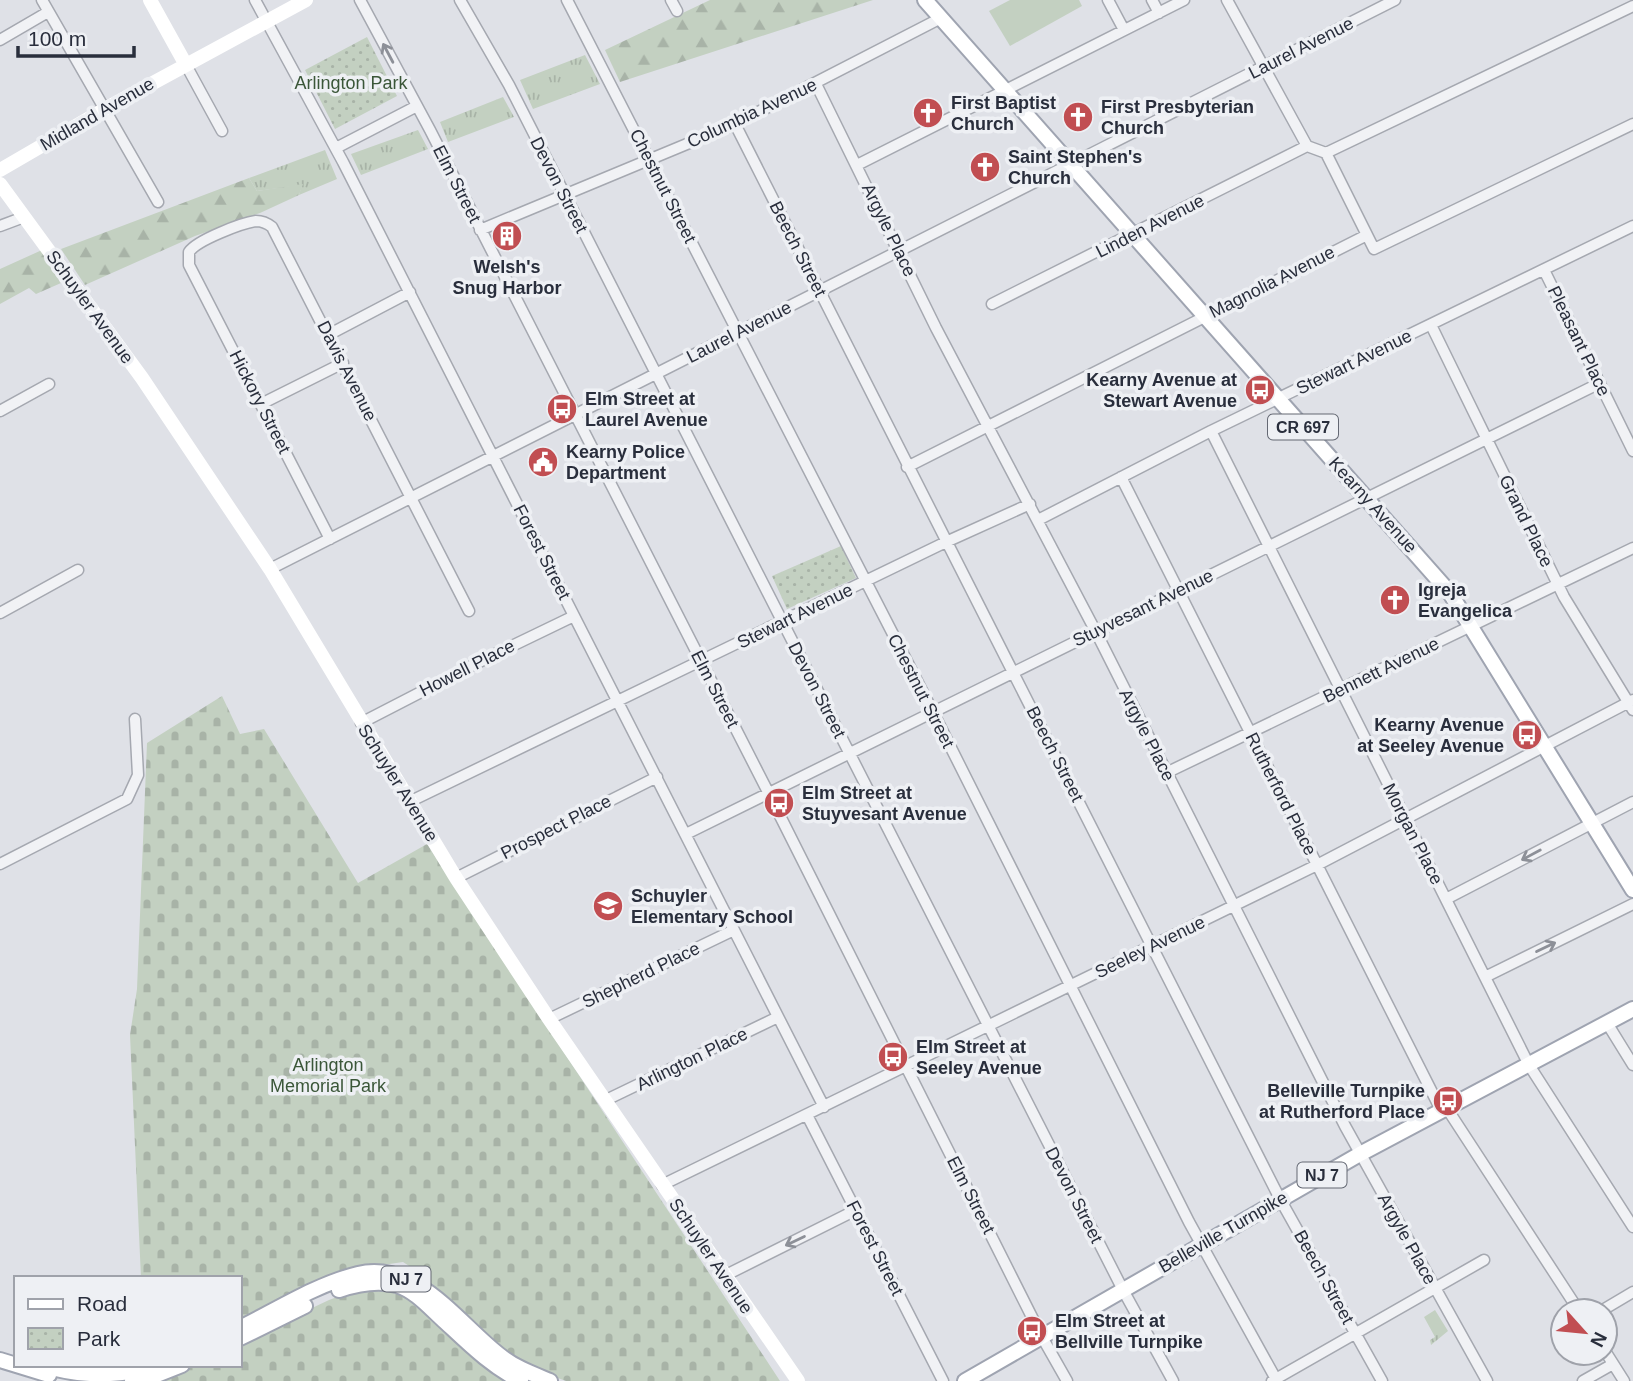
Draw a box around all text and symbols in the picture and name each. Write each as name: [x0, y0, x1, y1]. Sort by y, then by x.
street label: Laurel Avenue: [1245, 13, 1357, 83]
scale bar: [18, 14, 133, 58]
text: 100 m: [28, 27, 86, 50]
one-way arrow: [381, 43, 394, 64]
street label: Midland Avenue: [37, 73, 157, 155]
park label: Arlington Park: [294, 73, 409, 93]
street label: Columbia Avenue: [684, 74, 820, 152]
place label: First Baptist Church: [951, 93, 1056, 134]
church icon: First Baptist Church: [911, 96, 945, 130]
place label: First Presbyterian Church: [1101, 97, 1254, 138]
church icon: First Presbyterian Church: [1061, 100, 1095, 134]
street label: Chestnut Street: [626, 126, 700, 246]
street label: Devon Street: [526, 134, 592, 236]
street label: Elm Street: [429, 142, 485, 226]
place label: Saint Stephen's Church: [1008, 147, 1142, 188]
church icon: Saint Stephen's Church: [968, 150, 1002, 184]
street label: Argyle Place: [858, 180, 920, 280]
street label: Linden Avenue: [1093, 190, 1207, 262]
street label: Beech Street: [765, 198, 831, 300]
building icon: Welsh's Snug Harbor: [490, 219, 524, 253]
street label: Magnolia Avenue: [1206, 242, 1338, 322]
street label: Schuyler Avenue: [42, 247, 138, 367]
place label: Welsh's Snug Harbor: [452, 257, 562, 298]
street label: Pleasant Place: [1544, 283, 1614, 399]
street label: Laurel Avenue: [683, 297, 795, 367]
street label: Davis Avenue: [313, 318, 381, 424]
street label: Stewart Avenue: [1293, 325, 1415, 399]
street label: Hickory Street: [225, 347, 295, 457]
place label: Kearny Avenue at Stewart Avenue: [1086, 370, 1237, 411]
bus stop icon: Kearny Avenue at Stewart Avenue: [1243, 373, 1277, 407]
place label: Elm Street at Laurel Avenue: [585, 389, 708, 430]
bus stop icon: Elm Street at Laurel Avenue: [545, 392, 579, 426]
road number: CR 697: [1268, 414, 1338, 440]
place label: Kearny Police Department: [566, 442, 685, 483]
public building icon: Kearny Police Department: [526, 445, 560, 479]
street label: Kearny Avenue: [1325, 453, 1421, 557]
street label: Grand Place: [1495, 472, 1557, 570]
street label: Forest Street: [509, 501, 575, 603]
street label: Stuyvesant Avenue: [1070, 565, 1216, 651]
street label: Stewart Avenue: [734, 579, 856, 653]
place label: Igreja Evangelica: [1418, 580, 1513, 621]
church icon: Igreja Evangelica: [1378, 583, 1412, 617]
street label: Chestnut Street: [884, 631, 958, 751]
street label: Bennett Avenue: [1320, 633, 1442, 707]
street label: Howell Place: [416, 635, 518, 701]
street label: Devon Street: [784, 639, 850, 741]
street label: Elm Street: [687, 647, 743, 731]
street label: Argyle Place: [1115, 685, 1179, 785]
street label: Beech Street: [1022, 703, 1088, 805]
place label: Kearny Avenue at Seeley Avenue: [1357, 715, 1504, 756]
bus stop icon: Kearny Avenue at Seeley Avenue: [1510, 718, 1544, 752]
street label: Schuyler Avenue: [354, 721, 442, 845]
street label: Rutherford Place: [1241, 729, 1321, 859]
street label: Morgan Place: [1379, 780, 1447, 888]
place label: Elm Street at Stuyvesant Avenue: [802, 783, 967, 824]
bus stop icon: Elm Street at Stuyvesant Avenue: [762, 786, 796, 820]
street label: Prospect Place: [498, 791, 614, 863]
one-way arrow: [1521, 848, 1541, 862]
place label: Schuyler Elementary School: [631, 886, 793, 927]
school or university icon: Schuyler Elementary School: [591, 889, 625, 923]
street label: Seeley Avenue: [1092, 912, 1208, 982]
street label: Shepherd Place: [579, 938, 703, 1012]
one-way arrow: [1535, 939, 1556, 953]
street label: Arlington Place: [633, 1023, 751, 1095]
place label: Elm Street at Seeley Avenue: [916, 1037, 1042, 1078]
bus stop icon: Elm Street at Seeley Avenue: [876, 1040, 910, 1074]
park label: Arlington Memorial Park: [270, 1055, 387, 1096]
place label: Belleville Turnpike at Rutherford Place: [1259, 1081, 1425, 1122]
bus stop icon: Belleville Turnpike at Rutherford Place: [1431, 1084, 1465, 1118]
street label: Devon Street: [1041, 1144, 1107, 1246]
street label: Elm Street: [943, 1153, 999, 1237]
road number: NJ 7: [1298, 1162, 1346, 1188]
street label: Belleville Turnpike: [1155, 1187, 1291, 1277]
street label: Argyle Place: [1374, 1190, 1440, 1288]
street label: Schuyler Avenue: [665, 1195, 757, 1317]
street label: Forest Street: [842, 1197, 908, 1299]
street label: Beech Street: [1290, 1227, 1358, 1327]
one-way arrow: [785, 1234, 806, 1248]
road number: NJ 7: [382, 1266, 430, 1292]
legend: [14, 1276, 242, 1367]
text: Road: [77, 1292, 127, 1315]
north arrow: [1549, 1297, 1619, 1367]
place label: Elm Street at Bellville Turnpike: [1055, 1311, 1203, 1352]
bus stop icon: Elm Street at Bellville Turnpike: [1015, 1314, 1049, 1348]
text: Park: [77, 1327, 121, 1350]
text: N: [1586, 1329, 1611, 1350]

